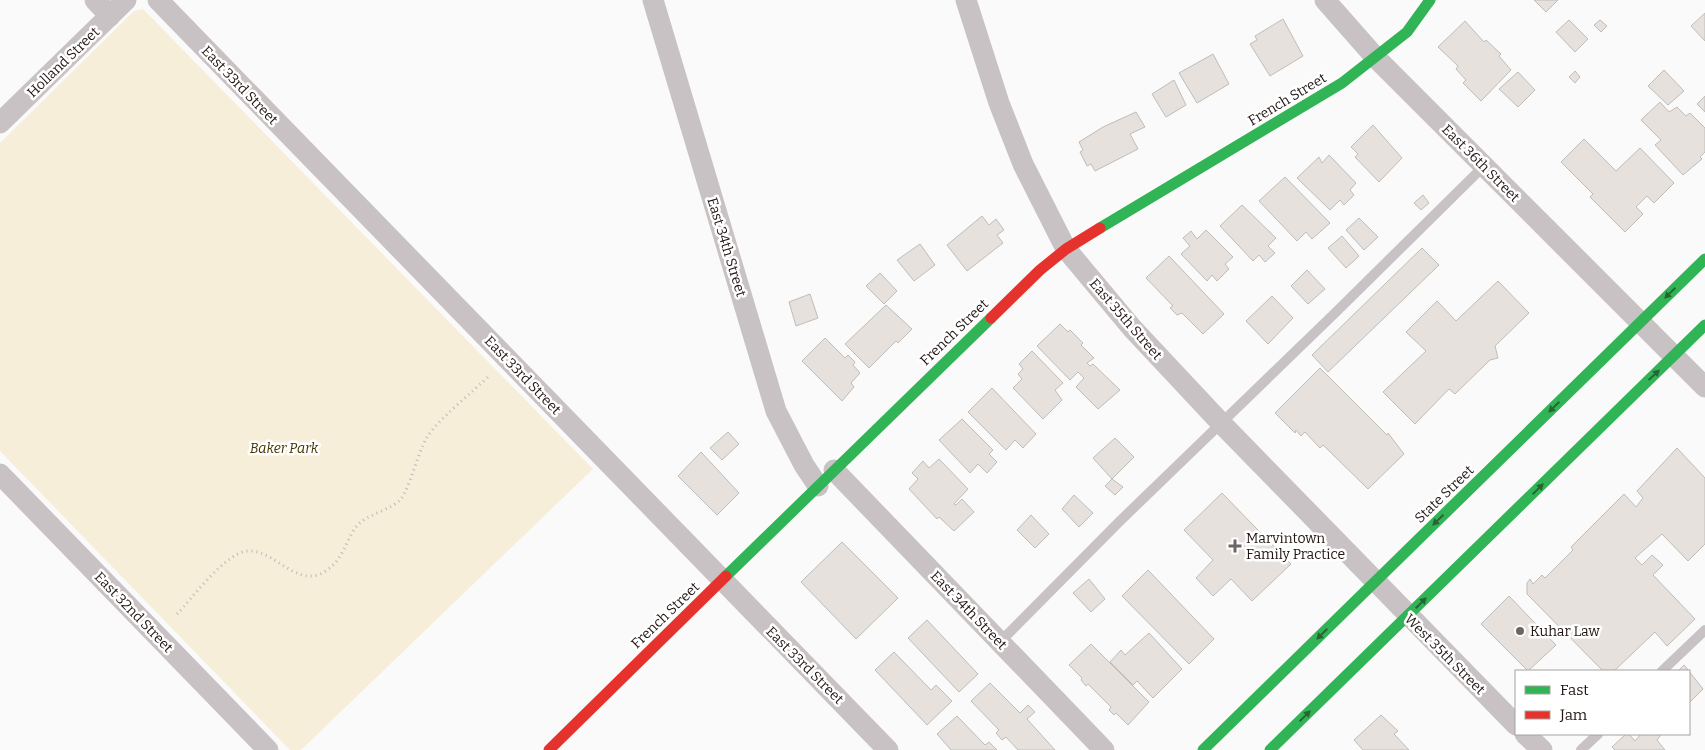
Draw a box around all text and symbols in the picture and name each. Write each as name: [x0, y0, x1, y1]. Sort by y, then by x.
street label: Holland Street: [24, 24, 103, 101]
street label: East 33rd Street: [198, 43, 281, 128]
street label: French Street: [1245, 69, 1329, 129]
street label: East 36th Street: [1438, 121, 1523, 206]
street label: East 34th Street: [703, 196, 750, 299]
street label: East 35th Street: [1086, 275, 1166, 363]
one-way arrow: [1664, 287, 1676, 299]
street label: French Street: [917, 296, 992, 369]
street label: East 33rd Street: [481, 333, 564, 418]
one-way arrow: [1648, 369, 1660, 381]
one-way arrow: [1548, 401, 1560, 413]
park label: Baker Park: [250, 440, 319, 457]
street label: State Street: [1411, 462, 1477, 527]
one-way arrow: [1531, 483, 1543, 495]
one-way arrow: [1432, 514, 1444, 526]
place label: Marvintown Family Practice: [1246, 530, 1345, 563]
marker: Marvintown Family Practice: [1228, 539, 1242, 553]
street label: East 34th Street: [927, 567, 1010, 653]
street label: East 32nd Street: [91, 568, 176, 656]
street label: French Street: [628, 579, 703, 652]
one-way arrow: [1415, 597, 1427, 609]
street label: West 35th Street: [1401, 611, 1488, 698]
street label: East 33rd Street: [762, 623, 847, 708]
place label: Kuhar Law: [1530, 623, 1600, 640]
marker: Kuhar Law: [1514, 625, 1526, 637]
one-way arrow: [1316, 628, 1328, 640]
legend: [1515, 670, 1690, 735]
text: Fast: [1560, 681, 1589, 699]
text: Jam: [1559, 706, 1588, 724]
one-way arrow: [1299, 710, 1311, 722]

